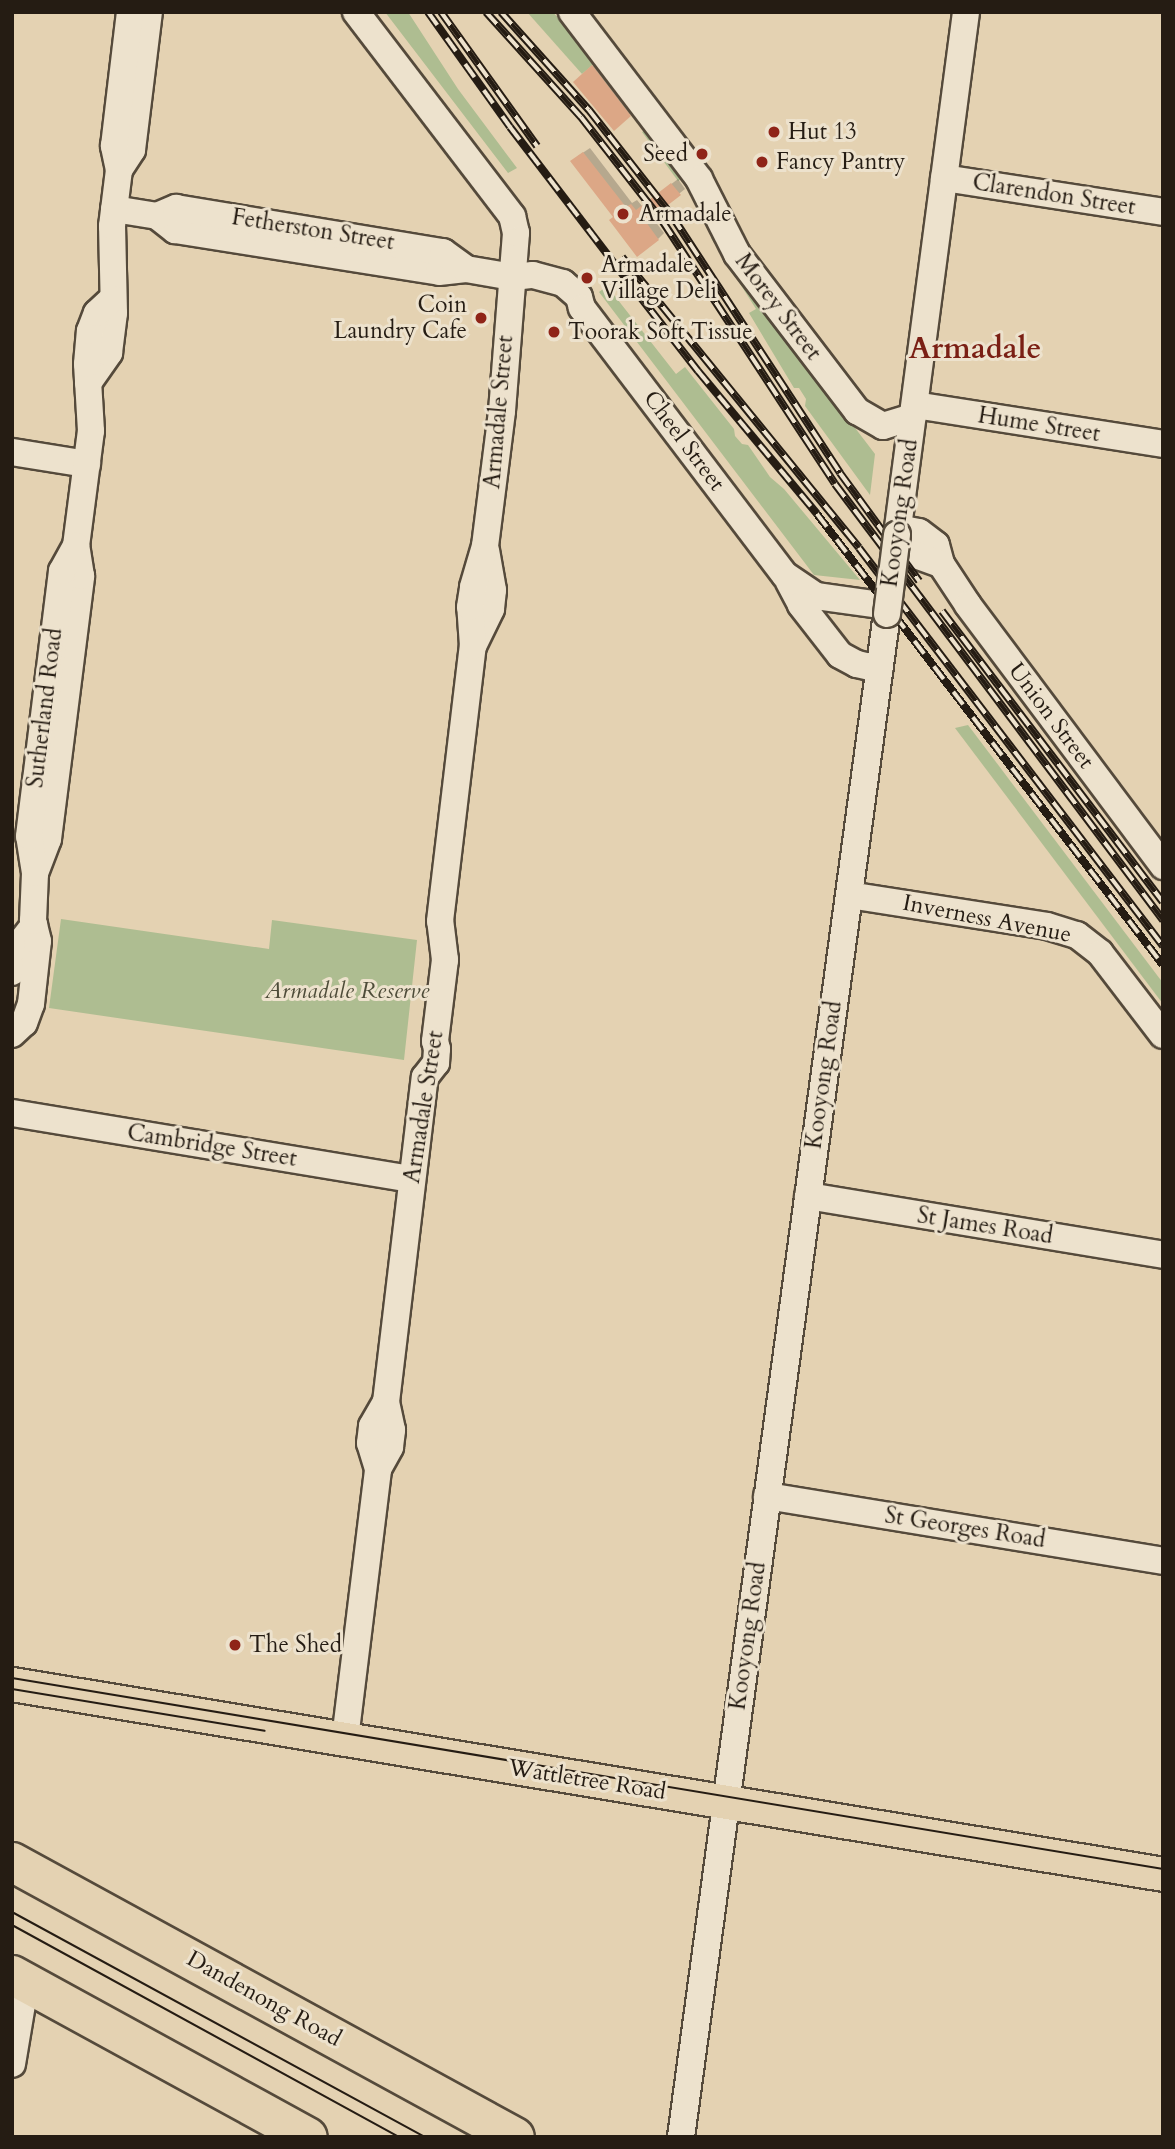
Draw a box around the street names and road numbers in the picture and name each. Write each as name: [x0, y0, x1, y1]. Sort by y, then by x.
street label: Clarendon Street: [971, 169, 1137, 221]
street label: Fetherston Street: [230, 204, 396, 256]
street label: Morey Street: [729, 248, 827, 366]
street label: Armadale Street: [479, 334, 519, 490]
street label: Cheel Street: [637, 385, 731, 497]
street label: Hume Street: [976, 402, 1102, 448]
street label: Kooyong Road: [876, 437, 924, 589]
street label: Sutherland Road: [22, 627, 68, 789]
street label: Union Street: [1002, 658, 1100, 774]
street label: Inverness Avenue: [900, 889, 1074, 949]
street label: Kooyong Road: [800, 999, 848, 1151]
street label: Armadale Street: [398, 1029, 450, 1185]
street label: Cambridge Street: [125, 1119, 299, 1173]
street label: St James Road: [915, 1202, 1055, 1250]
street label: St Georges Road: [883, 1502, 1047, 1554]
street label: Kooyong Road: [724, 1560, 772, 1712]
street label: Wattletree Road: [506, 1754, 668, 1806]
street label: Dandenong Road: [182, 1945, 346, 2053]

